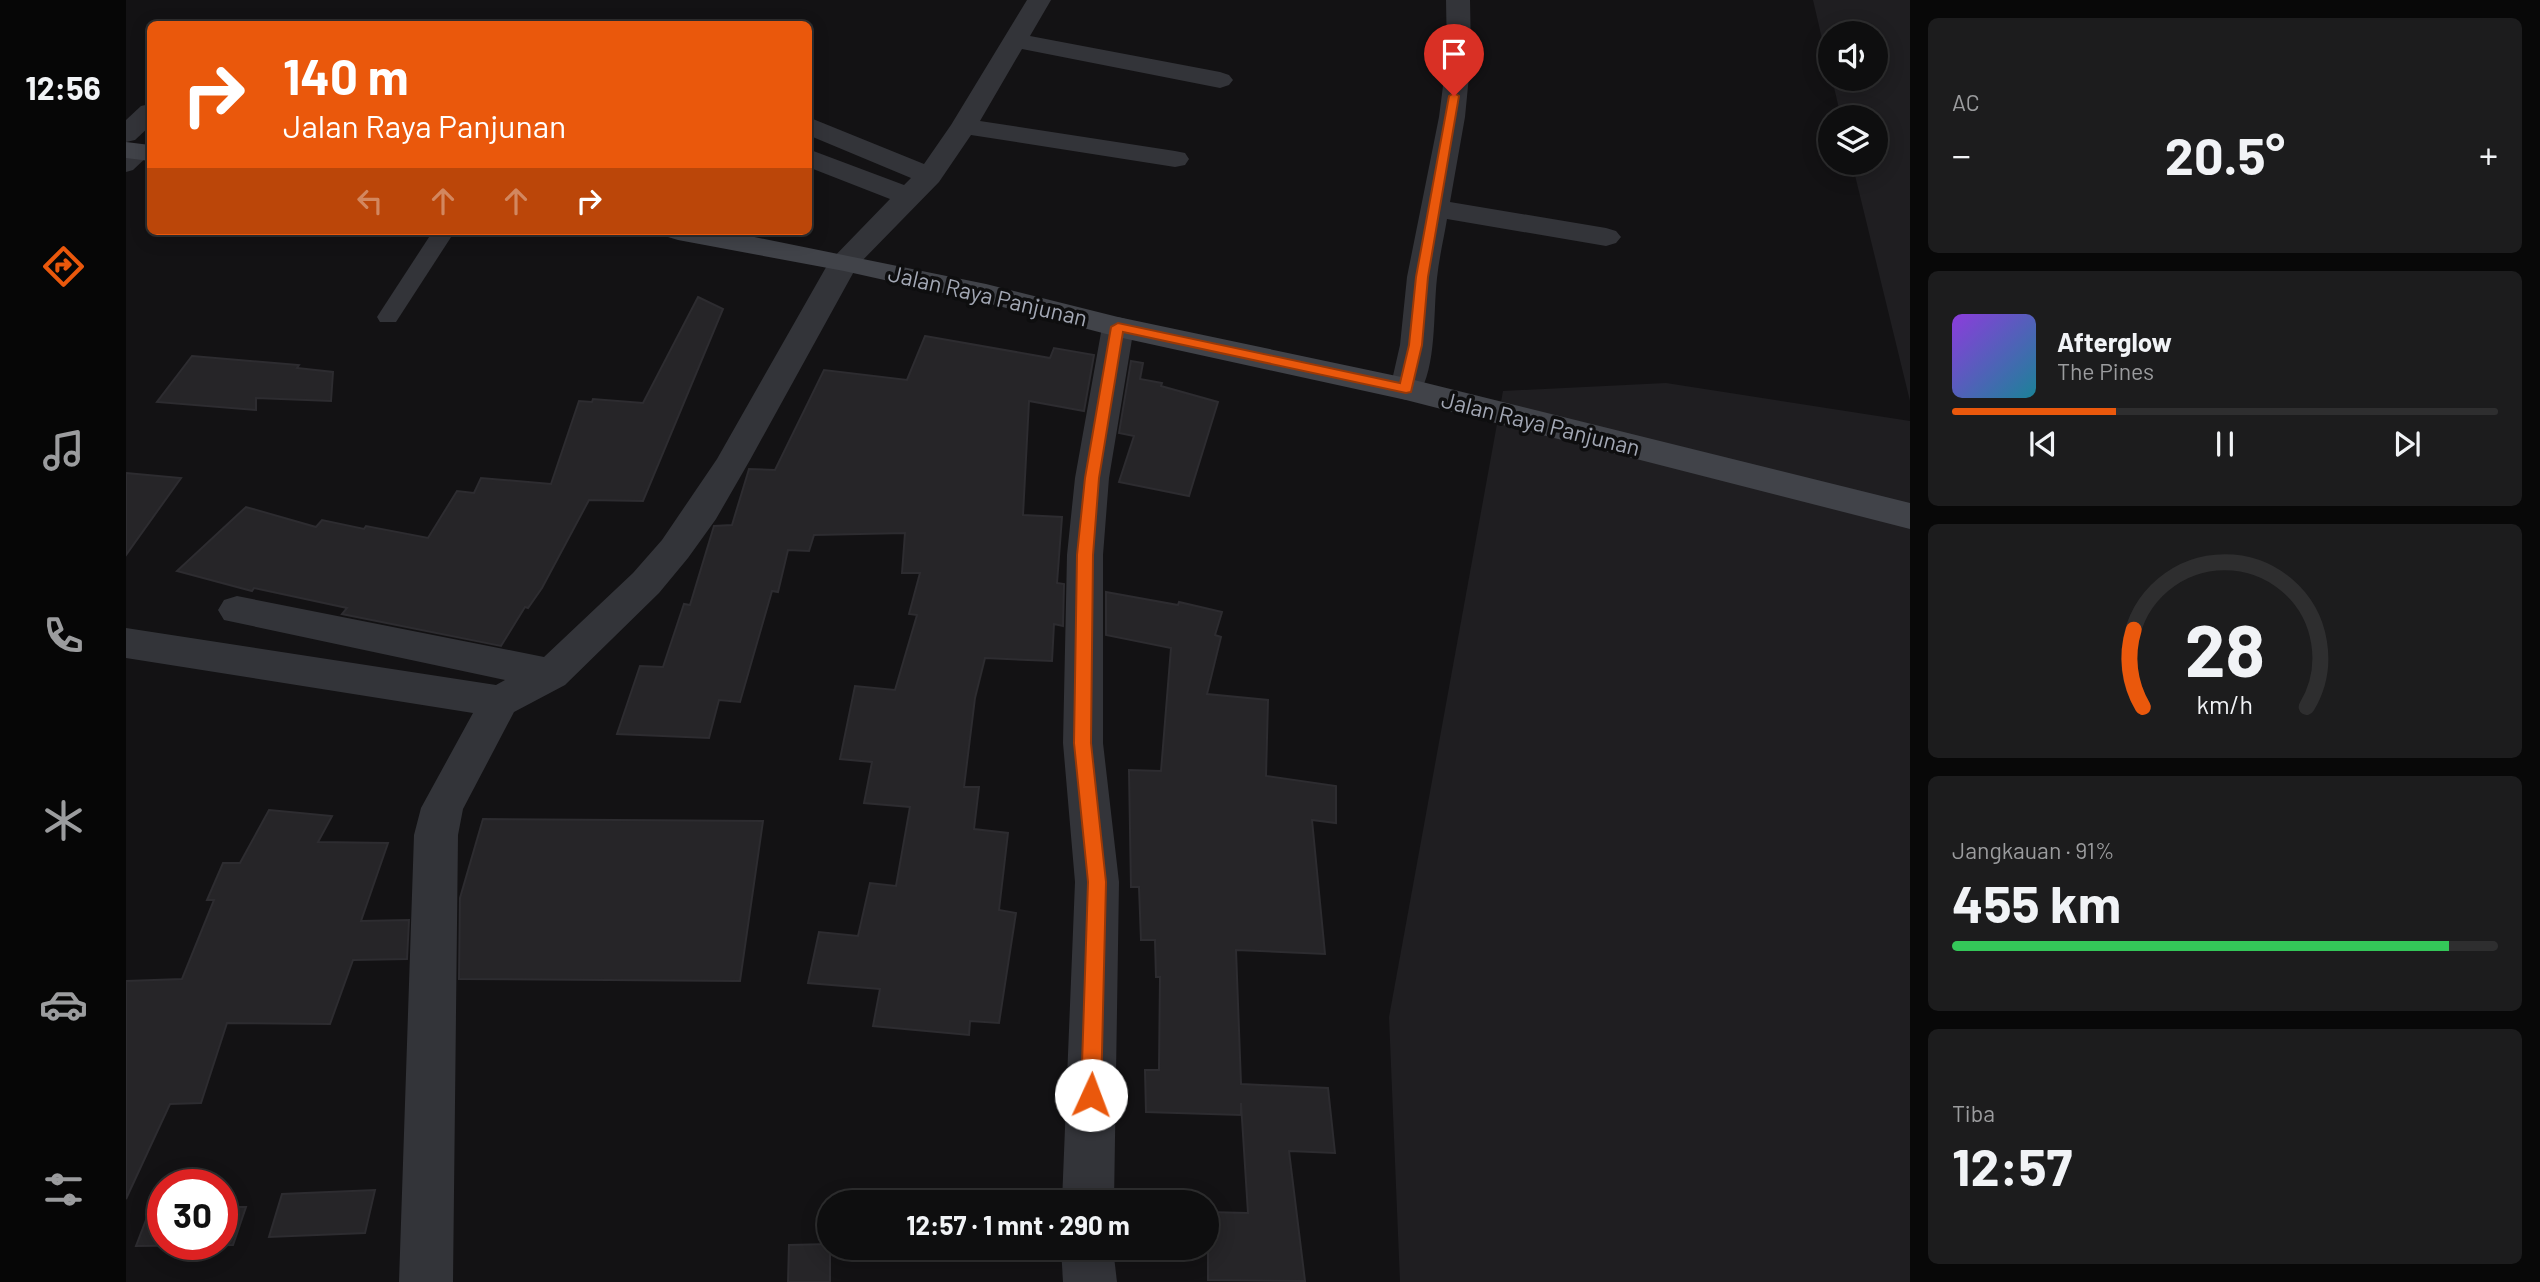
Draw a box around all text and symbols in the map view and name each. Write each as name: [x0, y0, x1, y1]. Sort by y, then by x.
map controls: [1818, 21, 1888, 175]
button: sound: [1818, 21, 1888, 91]
pin: [1424, 24, 1484, 96]
icon: arrive: [1435, 35, 1473, 73]
text: 140 m: [283, 46, 409, 105]
icon: right: [168, 49, 259, 140]
text: 12:56: [25, 68, 101, 106]
text: AC: [1952, 88, 1980, 116]
button: layers: [1818, 105, 1888, 175]
text: Jalan Raya Panjunan: [283, 106, 566, 144]
text: 20.5°: [2165, 123, 2285, 185]
text: −: [1952, 131, 1971, 177]
text: +: [2479, 131, 2498, 177]
icon: left: [351, 182, 389, 220]
icon: ahead: [424, 182, 462, 220]
icon: ahead: [497, 182, 535, 220]
icon: right: [570, 182, 608, 220]
icon: directions: [39, 242, 88, 291]
street label: Jalan Raya Panjunan: [886, 258, 1090, 332]
text: Afterglow: [2057, 326, 2172, 357]
text: The Pines: [2057, 357, 2154, 385]
street label: Jalan Raya Panjunan: [1439, 385, 1643, 461]
icon: previous: [2024, 425, 2062, 463]
icon: pause: [2206, 425, 2244, 463]
icon: next: [2388, 425, 2426, 463]
icon: music: [39, 426, 88, 475]
text: 28: [2185, 604, 2265, 692]
icon: phone: [39, 611, 88, 660]
text: km/h: [2197, 689, 2253, 719]
icon: climate: [39, 796, 88, 845]
text: Jangkauan · 91%: [1952, 836, 2114, 864]
text: 455 km: [1952, 871, 2121, 933]
icon: car: [39, 980, 88, 1029]
position arrow: [1054, 1058, 1128, 1132]
text: Tiba: [1952, 1099, 1995, 1127]
text: 12:57: [1952, 1134, 2072, 1196]
icon: filters: [39, 1165, 88, 1214]
speed limit sign: 30: [147, 1169, 238, 1260]
text: 12:57 · 1 mnt · 290 m: [906, 1209, 1130, 1240]

